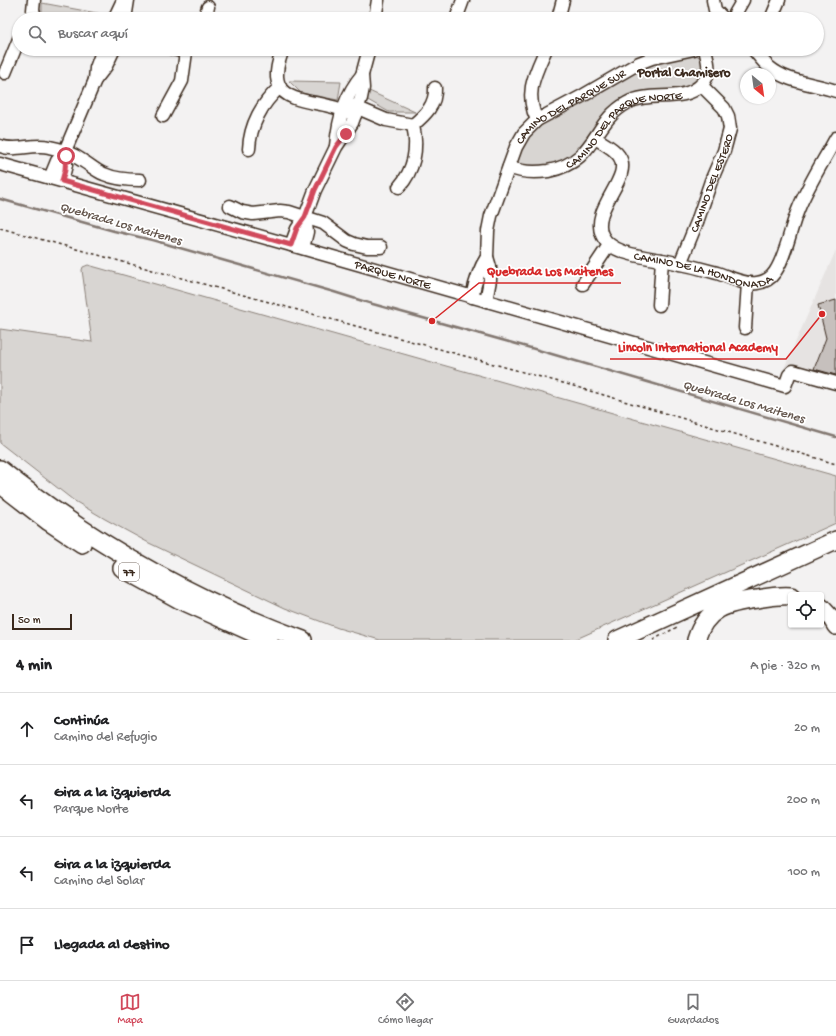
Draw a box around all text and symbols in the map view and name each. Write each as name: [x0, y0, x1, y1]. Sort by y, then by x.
search box: [12, 12, 824, 56]
icon: search: [26, 23, 48, 45]
text: Buscar aquí: [58, 25, 128, 43]
district label: Portal Chamisero: [636, 66, 731, 81]
street label: CAMINO DEL PARQUE SUR: [514, 67, 629, 147]
north arrow: [740, 68, 776, 104]
street label: CAMINO DEL PARQUE NORTE: [564, 90, 684, 173]
route end: [337, 125, 355, 143]
street label: CAMINO DEL ESTERO: [688, 133, 737, 235]
route start: [57, 147, 75, 165]
water label: Quebrada Los Maitenes: [58, 200, 184, 249]
street label: CAMINO DE LA HONDONADA: [632, 250, 777, 292]
street label: PARQUE NORTE: [352, 258, 433, 294]
callout: Quebrada Los Maitenes: [479, 258, 621, 283]
text: Quebrada Los Maitenes: [487, 265, 614, 280]
callout: Lincoln International Academy: [610, 334, 786, 359]
text: Lincoln International Academy: [618, 341, 779, 356]
water label: Quebrada Los Maitenes: [681, 378, 807, 427]
road number: 77: [119, 563, 139, 581]
map controls: [788, 592, 824, 628]
button: locate: [788, 592, 824, 628]
scale bar: [12, 612, 72, 631]
text: 50 m: [18, 615, 40, 627]
text: 4 min: [16, 656, 52, 676]
text: A pie · 320 m: [750, 659, 820, 674]
text: Continúa: [54, 712, 109, 730]
icon: ahead: [16, 718, 38, 740]
text: 20 m: [794, 721, 820, 736]
text: Camino del Refugio: [54, 730, 157, 745]
text: Gira a la izquierda: [54, 784, 170, 802]
icon: left: [16, 790, 38, 812]
text: 200 m: [787, 793, 820, 808]
text: Parque Norte: [54, 802, 129, 817]
text: Gira a la izquierda: [54, 856, 170, 874]
icon: left: [16, 862, 38, 884]
text: 100 m: [788, 865, 820, 880]
text: Camino del Solar: [54, 874, 144, 889]
icon: arrive: [16, 934, 38, 956]
text: Llegada al destino: [54, 936, 170, 954]
tab: Mapa: [118, 991, 143, 1027]
tab: Cómo llegar: [378, 991, 432, 1027]
tab: Guardados: [668, 991, 718, 1027]

